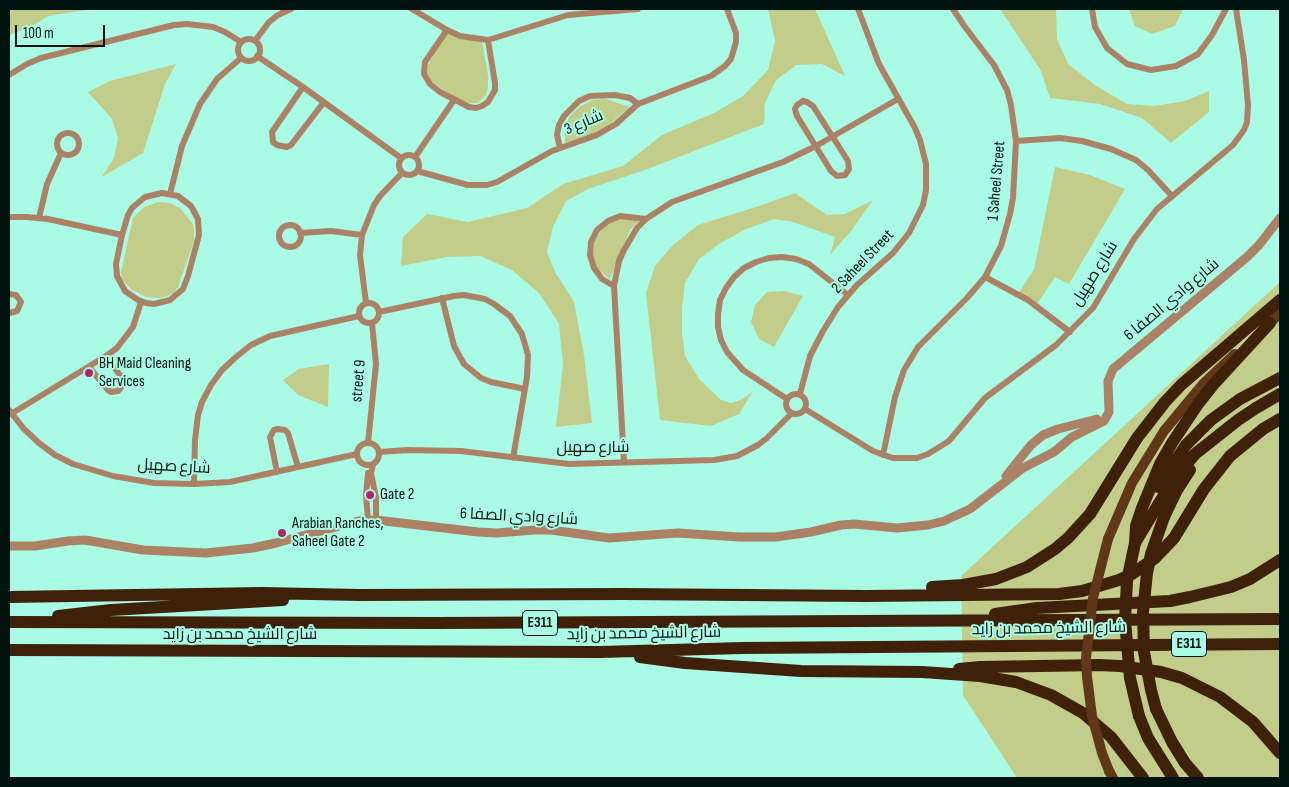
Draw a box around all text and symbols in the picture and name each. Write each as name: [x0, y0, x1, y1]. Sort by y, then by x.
scale bar: [18, 15, 108, 47]
text: 100 m: [23, 24, 54, 43]
street label: 3 شارع: [562, 106, 606, 140]
street label: 1 Saheel Street: [984, 140, 1010, 222]
street label: 2 Saheel Street: [828, 226, 898, 298]
street label: شارع صهيل: [1067, 238, 1123, 310]
street label: شارع وادي الصفا 6: [1121, 255, 1223, 345]
place label: BH Maid Cleaning Services: [99, 354, 191, 392]
street label: street 9: [348, 359, 370, 403]
marker: BH Maid Cleaning Services: [83, 367, 95, 379]
street label: شارع صهيل: [556, 438, 630, 458]
street label: شارع صهيل: [137, 456, 211, 478]
place label: Gate 2: [380, 485, 414, 505]
marker: Gate 2: [364, 489, 376, 501]
street label: شارع وادي الصفا 6: [460, 504, 578, 530]
place label: Arabian Ranches, Saheel Gate 2: [292, 514, 383, 552]
marker: Arabian Ranches, Saheel Gate 2: [276, 527, 288, 539]
road number: E311: [522, 610, 558, 636]
street label: شارع الشيخ محمد بن زايد: [972, 618, 1126, 640]
street label: شارع الشيخ محمد بن زايد: [567, 623, 721, 645]
street label: شارع الشيخ محمد بن زايد: [163, 625, 317, 645]
road number: E311: [1172, 632, 1206, 656]

